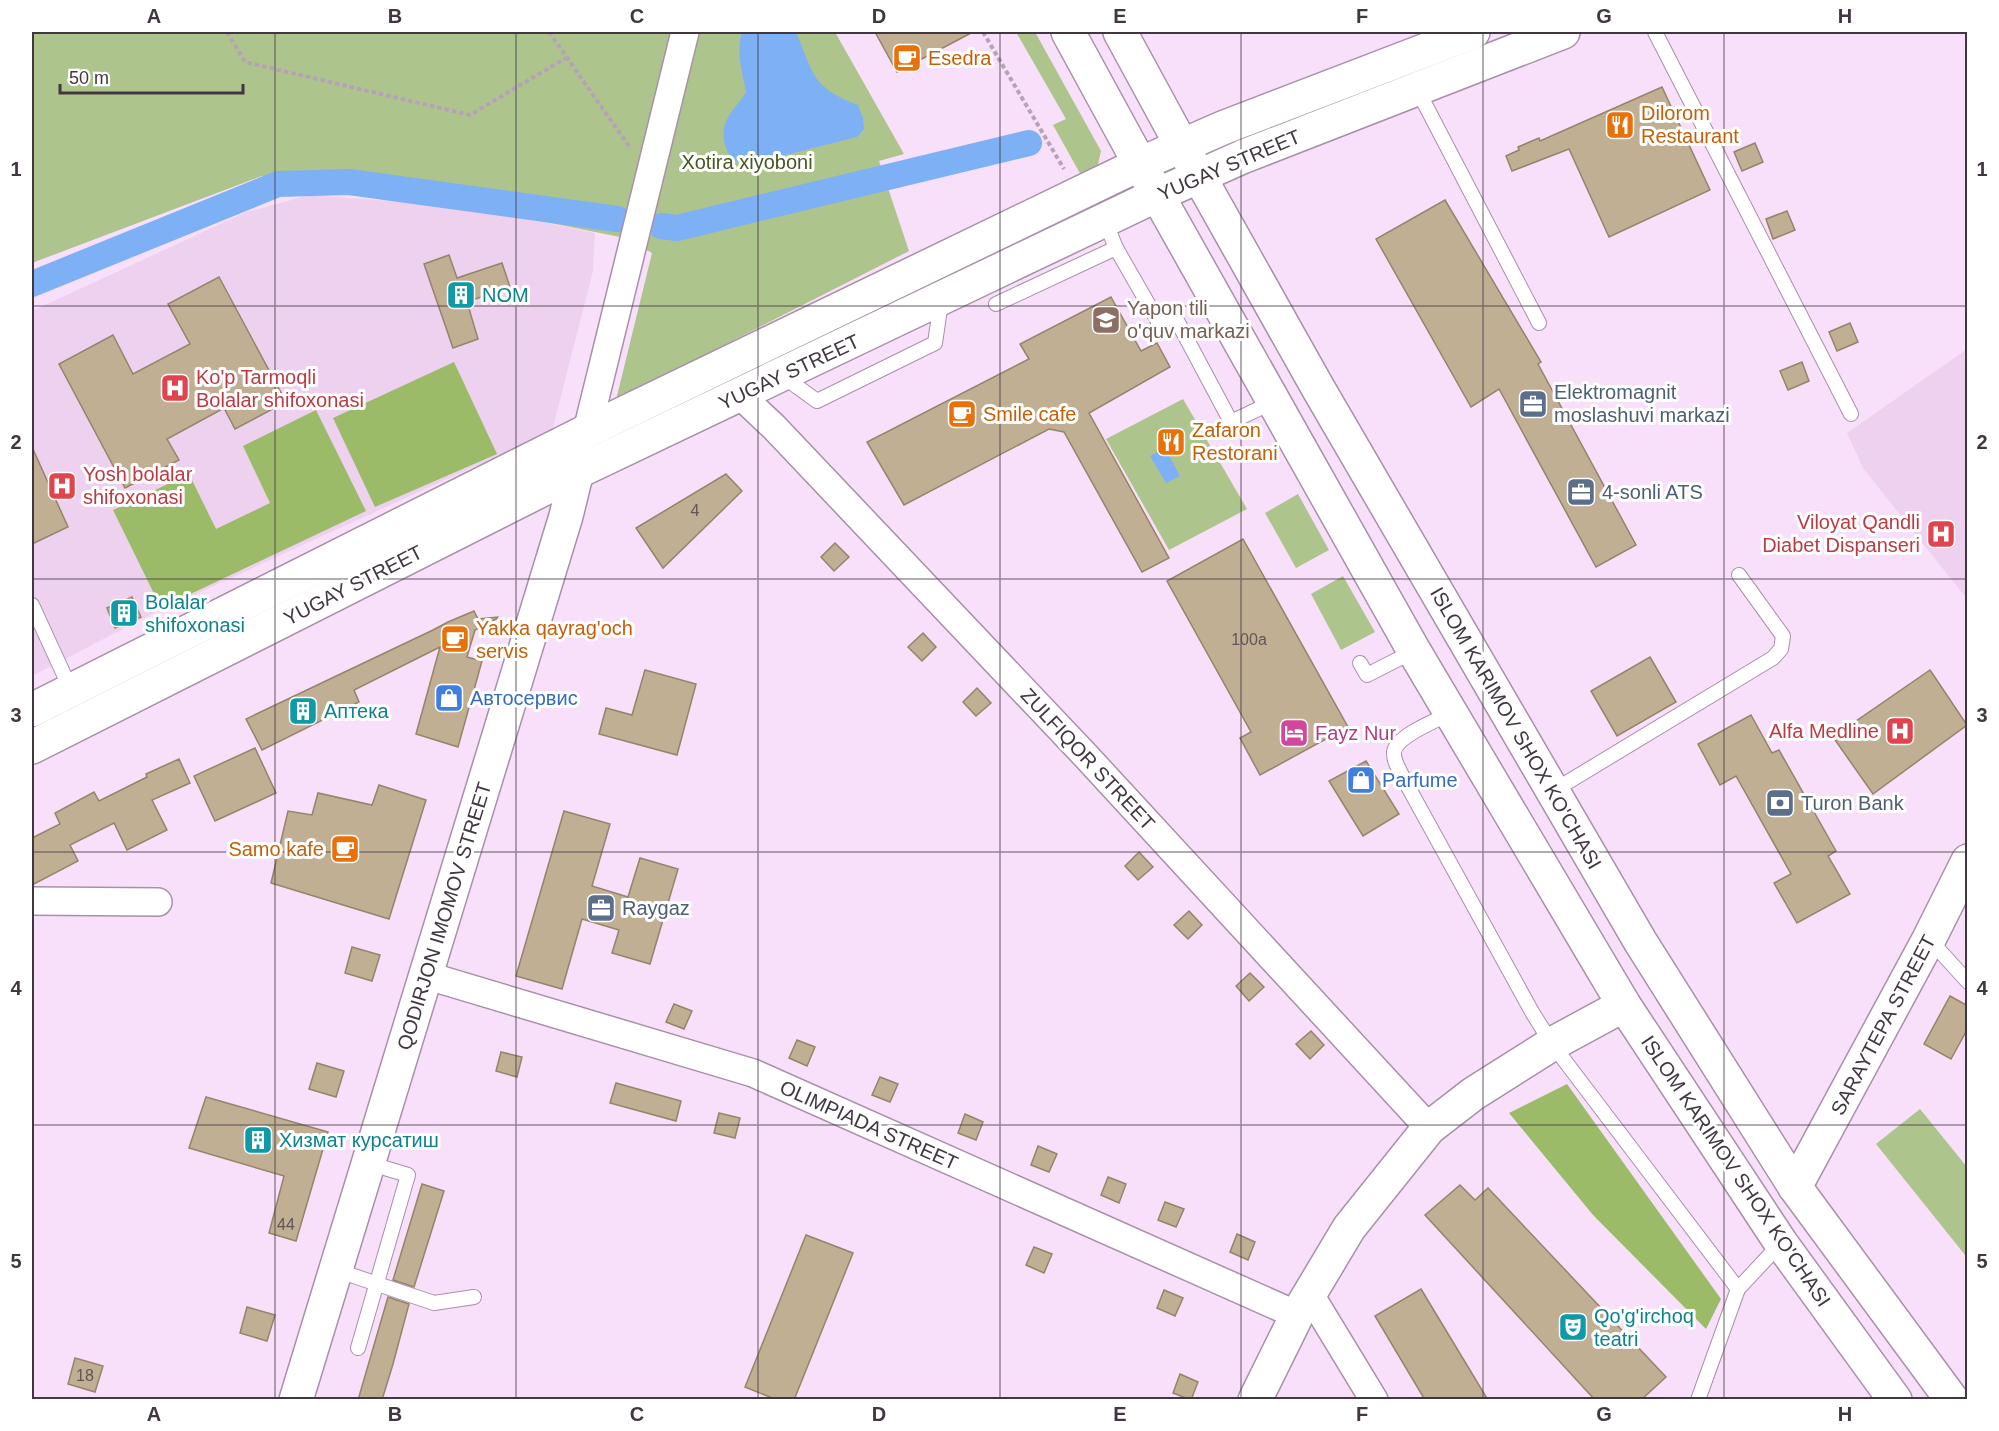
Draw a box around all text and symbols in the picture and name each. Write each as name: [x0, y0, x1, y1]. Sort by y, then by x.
text: A: [147, 5, 161, 27]
text: B: [388, 5, 402, 27]
text: C: [630, 5, 644, 27]
text: D: [872, 5, 886, 27]
text: E: [1113, 5, 1127, 27]
text: F: [1356, 5, 1368, 27]
text: G: [1596, 5, 1612, 27]
text: H: [1838, 5, 1852, 27]
cafe icon: Esedra: [891, 42, 923, 74]
place label: Esedra: [928, 47, 992, 69]
scale bar: [60, 57, 243, 95]
text: 50 m: [69, 68, 109, 88]
place label: Dilorom Restaurant: [1641, 102, 1739, 147]
restaurant icon: Dilorom Restaurant: [1604, 109, 1636, 141]
street label: YUGAY STREET: [1154, 125, 1304, 205]
park label: Xotira xiyoboni: [681, 151, 813, 173]
text: 1: [10, 158, 22, 180]
text: 1: [1976, 158, 1988, 180]
building icon: NOM: [445, 279, 477, 311]
place label: NOM: [482, 284, 529, 306]
place label: Yapon tili o'quv markazi: [1127, 297, 1250, 342]
school or university icon: Yapon tili o'quv markazi: [1090, 304, 1122, 336]
street label: YUGAY STREET: [715, 330, 863, 414]
place label: Ko'p Tarmoqli Bolalar shifoxonasi: [196, 366, 364, 411]
hospital icon: Ko'p Tarmoqli Bolalar shifoxonasi: [159, 372, 191, 404]
place label: Elektromagnit moslashuvi markazi: [1554, 381, 1730, 426]
office icon: Elektromagnit moslashuvi markazi: [1517, 388, 1549, 420]
cafe icon: Smile cafe: [946, 398, 978, 430]
place label: Smile cafe: [983, 403, 1076, 425]
place label: Zafaron Restorani: [1192, 419, 1278, 464]
restaurant icon: Zafaron Restorani: [1155, 426, 1187, 458]
text: 2: [10, 431, 22, 453]
text: 2: [1976, 431, 1988, 453]
place label: Yosh bolalar shifoxonasi: [83, 463, 193, 508]
hospital icon: Yosh bolalar shifoxonasi: [46, 470, 78, 502]
office icon: 4-sonli ATS: [1565, 476, 1597, 508]
place label: 4-sonli ATS: [1602, 481, 1703, 503]
house number: 4: [691, 502, 700, 519]
place label: Viloyat Qandli Diabet Dispanseri: [1762, 511, 1920, 556]
hospital icon: Viloyat Qandli Diabet Dispanseri: [1925, 518, 1957, 550]
street label: YUGAY STREET: [280, 541, 426, 629]
street label: ISLOM KARIMOV SHOX KO'CHASI: [1426, 583, 1606, 873]
place label: Bolalar shifoxonasi: [145, 591, 245, 636]
building icon: Bolalar shifoxonasi: [108, 597, 140, 629]
place label: Yakka qayrag'och servis: [476, 617, 633, 662]
cafe icon: Yakka qayrag'och servis: [439, 623, 471, 655]
house number: 100a: [1231, 631, 1267, 648]
shop icon: Автосервис: [433, 682, 465, 714]
street label: ZULFIQOR STREET: [1017, 684, 1159, 834]
place label: Автосервис: [470, 687, 578, 709]
building icon: Аптека: [287, 695, 319, 727]
place label: Аптека: [324, 700, 389, 722]
text: 3: [10, 704, 22, 726]
text: 3: [1976, 704, 1988, 726]
hospital icon: Alfa Medline: [1884, 715, 1916, 747]
hotel icon: Fayz Nur: [1278, 717, 1310, 749]
place label: Alfa Medline: [1769, 720, 1879, 742]
place label: Fayz Nur: [1315, 722, 1396, 744]
shop icon: Parfume: [1345, 764, 1377, 796]
place label: Parfume: [1382, 769, 1458, 791]
street label: QODIRJON IMOMOV STREET: [393, 779, 495, 1053]
bank icon: Turon Bank: [1764, 787, 1796, 819]
place label: Turon Bank: [1801, 792, 1905, 814]
cafe icon: Samo kafe: [329, 833, 361, 865]
place label: Samo kafe: [228, 838, 324, 860]
office icon: Raygaz: [585, 892, 617, 924]
place label: Raygaz: [622, 897, 690, 919]
street label: SARAYTEPA STREET: [1826, 931, 1940, 1119]
text: 4: [10, 977, 22, 999]
text: 4: [1976, 977, 1988, 999]
street label: ISLOM KARIMOV SHOX KO'CHASI: [1637, 1032, 1835, 1310]
street label: OLIMPIADA STREET: [777, 1076, 961, 1174]
building icon: Хизмат курсатиш: [242, 1124, 274, 1156]
place label: Хизмат курсатиш: [279, 1129, 439, 1151]
house number: 44: [277, 1216, 295, 1233]
text: 5: [10, 1250, 22, 1272]
text: 5: [1976, 1250, 1988, 1272]
place label: Qo'g'irchoq teatri: [1594, 1305, 1694, 1350]
theatre icon: Qo'g'irchoq teatri: [1557, 1311, 1589, 1343]
house number: 18: [76, 1367, 94, 1384]
text: A: [147, 1403, 161, 1425]
text: B: [388, 1403, 402, 1425]
text: C: [630, 1403, 644, 1425]
text: D: [872, 1403, 886, 1425]
text: E: [1113, 1403, 1127, 1425]
text: F: [1356, 1403, 1368, 1425]
text: G: [1596, 1403, 1612, 1425]
text: H: [1838, 1403, 1852, 1425]

